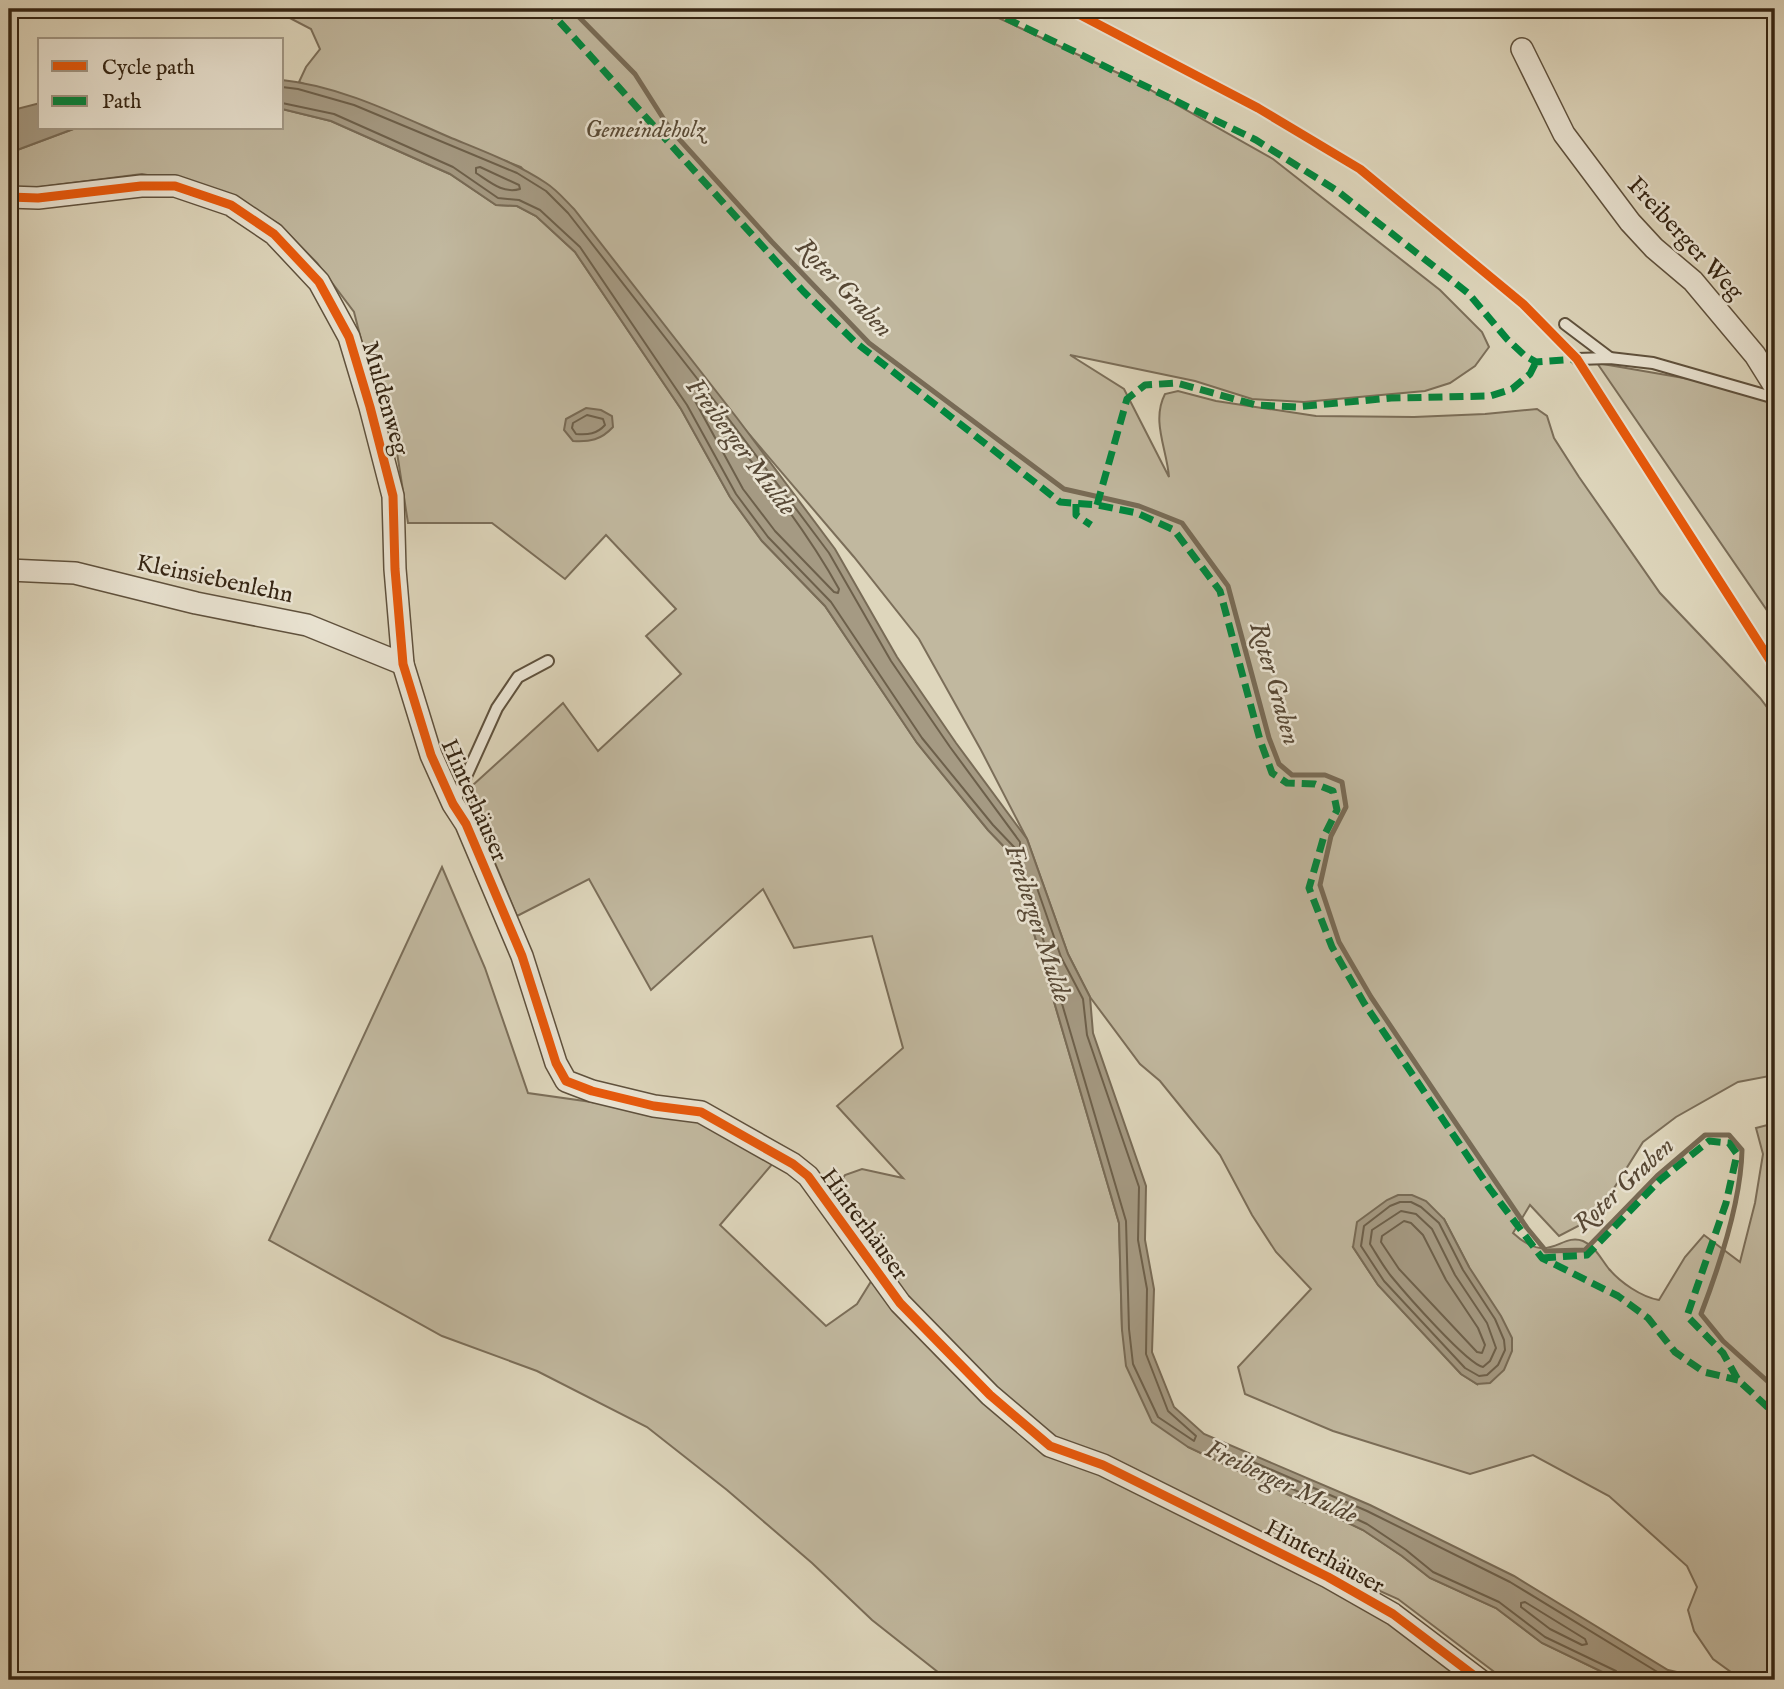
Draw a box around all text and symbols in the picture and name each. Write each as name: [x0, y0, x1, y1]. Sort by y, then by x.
legend: [38, 38, 284, 130]
text: Cycle path: [102, 55, 195, 82]
text: Path: [102, 89, 141, 116]
park label: Gemeindeholz: [585, 115, 708, 146]
street label: Freiberger Weg: [1620, 171, 1751, 308]
water label: Roter Graben: [788, 231, 900, 345]
street label: Muldenweg: [353, 338, 416, 460]
water label: Freiberger Mulde: [677, 371, 804, 523]
street label: Kleinsiebenlehn: [133, 548, 296, 611]
water label: Roter Graben: [1241, 618, 1308, 749]
street label: Hinterhäuser: [433, 734, 515, 867]
water label: Freiberger Mulde: [995, 840, 1079, 1007]
water label: Roter Graben: [1566, 1130, 1682, 1240]
street label: Hinterhäuser: [813, 1163, 915, 1287]
water label: Freiberger Mulde: [1199, 1433, 1363, 1533]
street label: Hinterhäuser: [1259, 1513, 1390, 1602]

